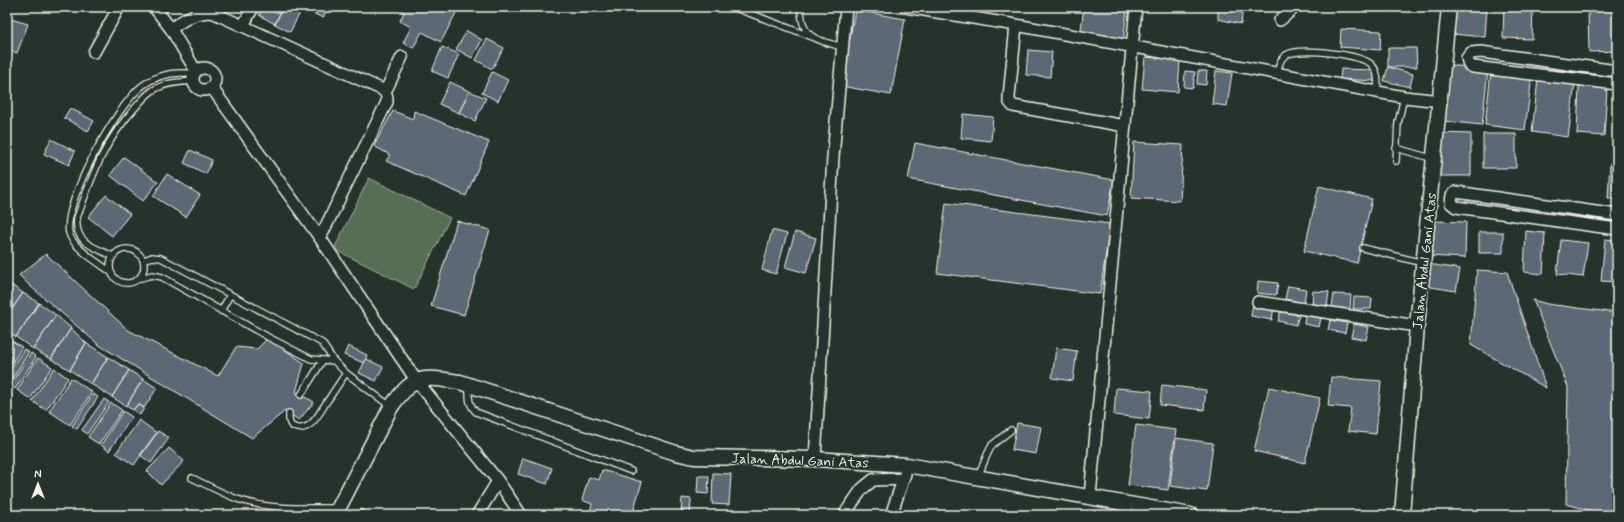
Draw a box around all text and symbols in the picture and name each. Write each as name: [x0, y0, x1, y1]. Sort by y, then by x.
street label: Jalan Abdul Gani Atas: [1409, 192, 1441, 330]
street label: Jalan Abdul Gani Atas: [731, 450, 869, 472]
north arrow: [18, 464, 58, 504]
text: N: [34, 468, 42, 482]

